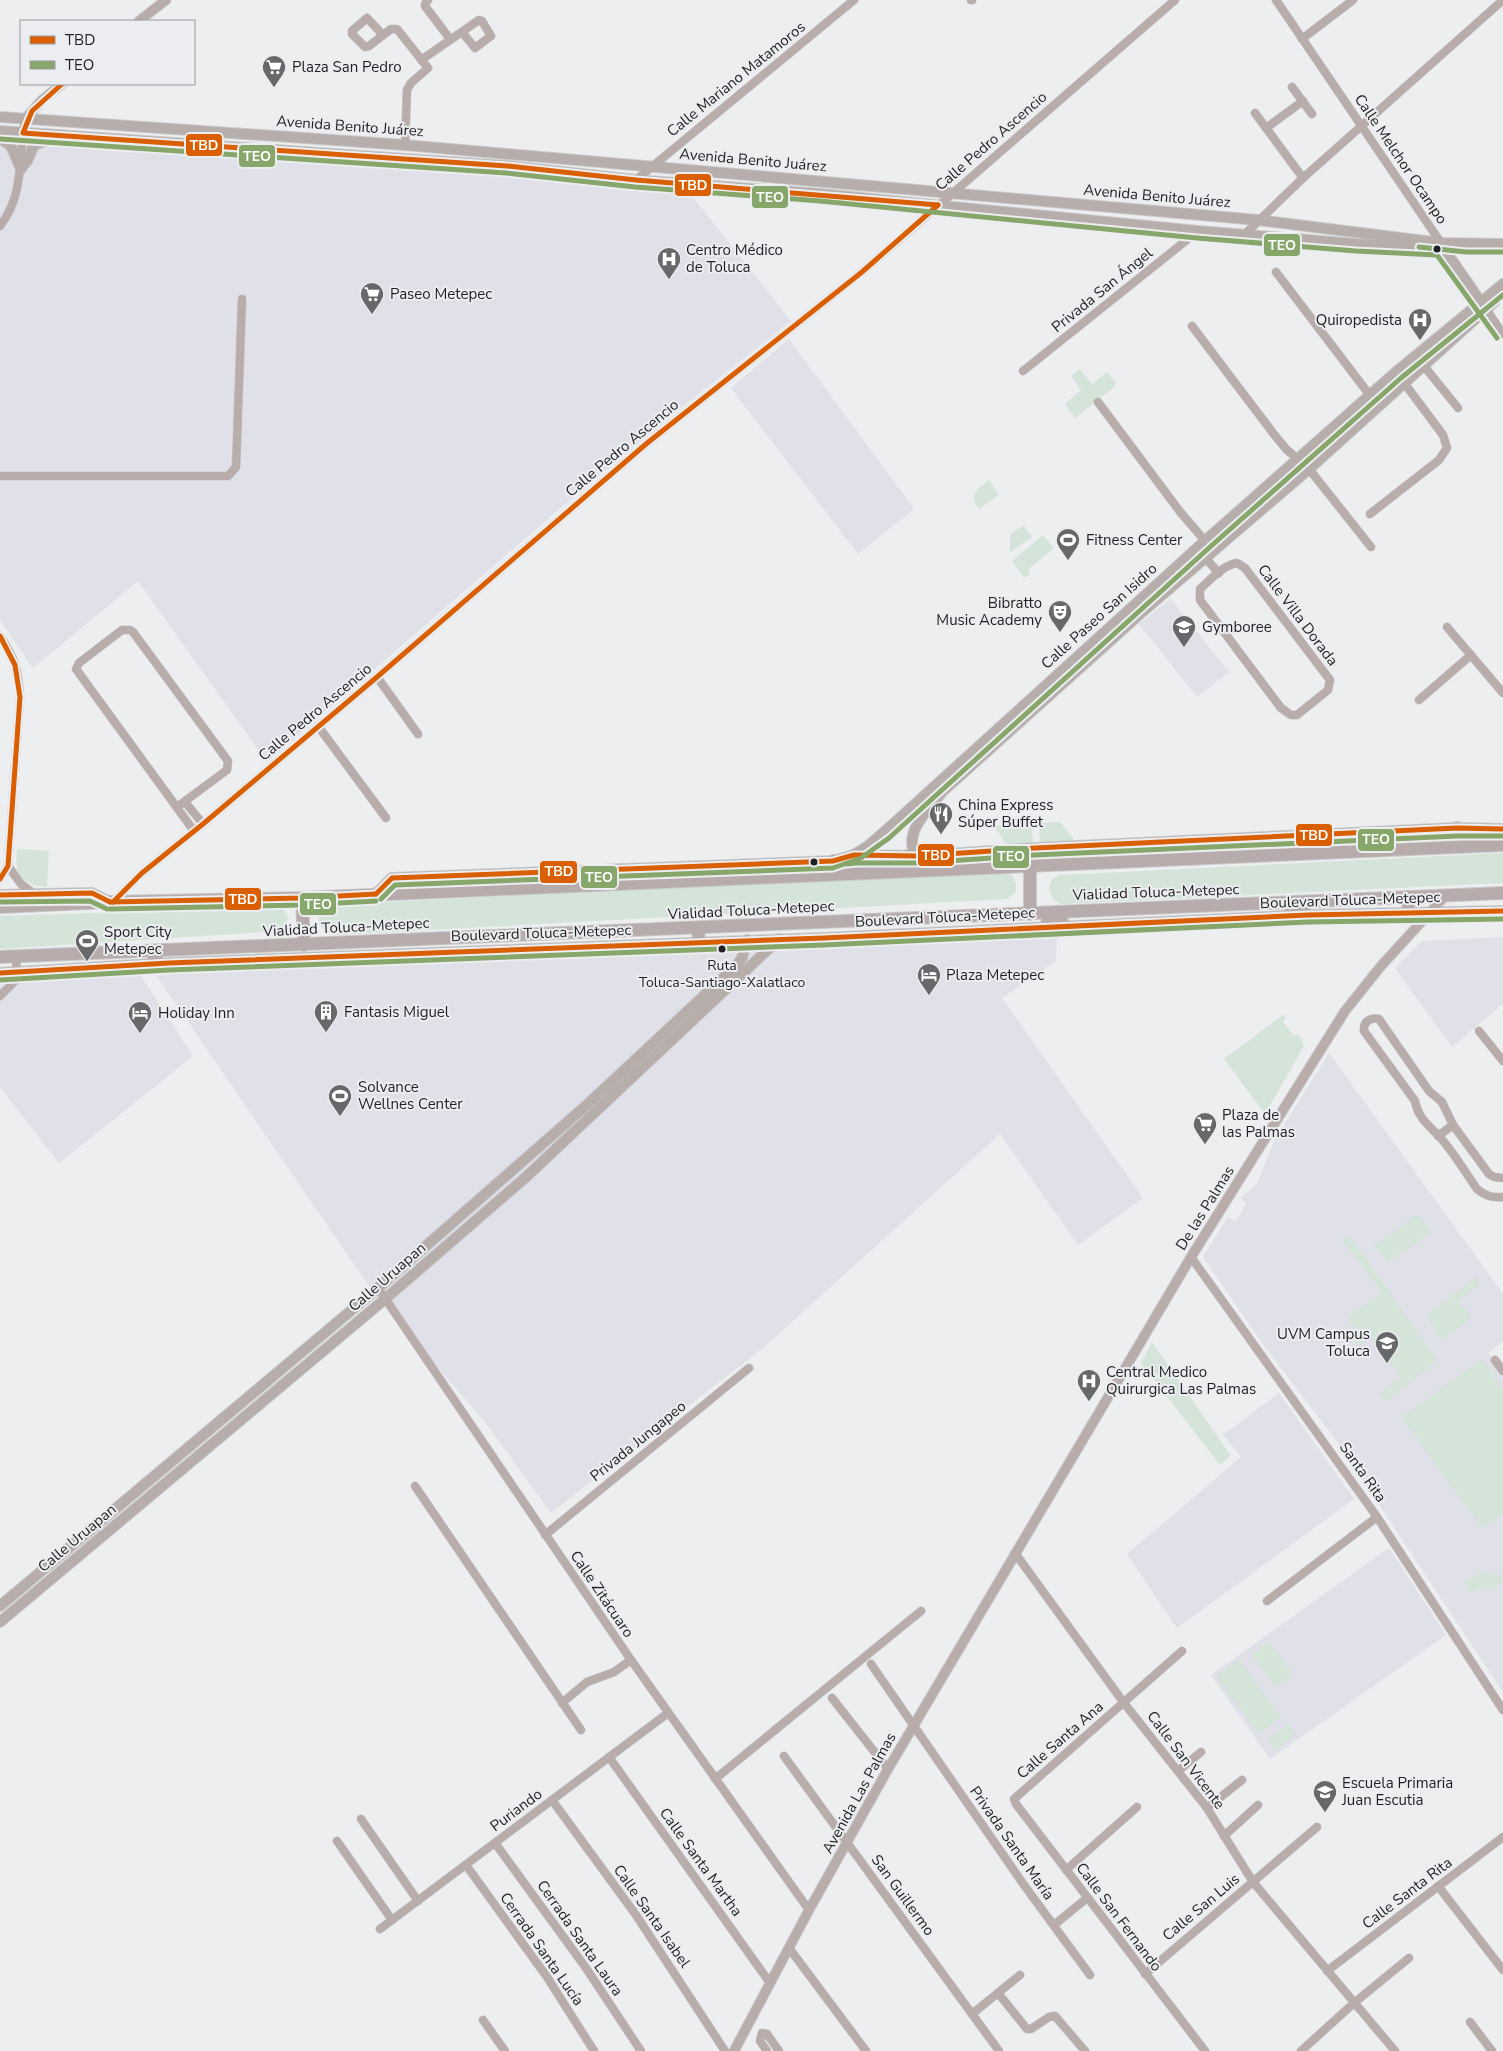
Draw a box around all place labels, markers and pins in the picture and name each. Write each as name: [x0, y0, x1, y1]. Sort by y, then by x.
supermarket icon: Plaza San Pedro: [261, 54, 287, 88]
place label: Plaza San Pedro: [292, 57, 402, 77]
place label: Centro Médico de Toluca: [686, 240, 783, 277]
unlabelled marker: [1432, 244, 1442, 254]
hospital icon: Centro Médico de Toluca: [656, 246, 682, 280]
supermarket icon: Paseo Metepec: [359, 281, 385, 315]
place label: Paseo Metepec: [390, 284, 492, 304]
hospital icon: Quiropedista: [1407, 307, 1433, 341]
place label: Quiropedista: [1316, 310, 1402, 330]
sports icon: Fitness Center: [1055, 527, 1081, 561]
place label: Fitness Center: [1086, 530, 1183, 550]
place label: Bibratto Music Academy: [936, 593, 1042, 630]
theatre icon: Bibratto Music Academy: [1047, 599, 1073, 633]
school or university icon: Gymboree: [1171, 614, 1197, 648]
place label: Gymboree: [1202, 617, 1272, 637]
place label: China Express Súper Buffet: [958, 795, 1053, 832]
restaurant icon: China Express Súper Buffet: [928, 801, 954, 835]
unlabelled marker: [809, 857, 819, 867]
place label: Sport City Metepec: [104, 922, 172, 959]
sports icon: Sport City Metepec: [74, 928, 100, 962]
marker: Ruta Toluca-Santiago-Xalatlaco: [717, 944, 727, 954]
place label: Ruta Toluca-Santiago-Xalatlaco: [639, 956, 806, 992]
hotel icon: Plaza Metepec: [916, 962, 942, 996]
place label: Plaza Metepec: [946, 965, 1044, 985]
building icon: Fantasis Miguel: [313, 999, 339, 1033]
hotel icon: Holiday Inn: [127, 1000, 153, 1034]
place label: Fantasis Miguel: [344, 1002, 450, 1022]
place label: Holiday Inn: [158, 1003, 235, 1023]
place label: Solvance Wellnes Center: [358, 1077, 463, 1114]
sports icon: Solvance Wellnes Center: [327, 1083, 353, 1117]
place label: Plaza de las Palmas: [1222, 1105, 1295, 1142]
supermarket icon: Plaza de las Palmas: [1192, 1111, 1218, 1145]
place label: UVM Campus Toluca: [1277, 1324, 1370, 1361]
school or university icon: UVM Campus Toluca: [1374, 1330, 1400, 1364]
place label: Central Medico Quirurgica Las Palmas: [1106, 1362, 1256, 1399]
hospital icon: Central Medico Quirurgica Las Palmas: [1076, 1368, 1102, 1402]
place label: Escuela Primaria Juan Escutia: [1341, 1773, 1453, 1810]
school or university icon: Escuela Primaria Juan Escutia: [1312, 1779, 1338, 1813]

